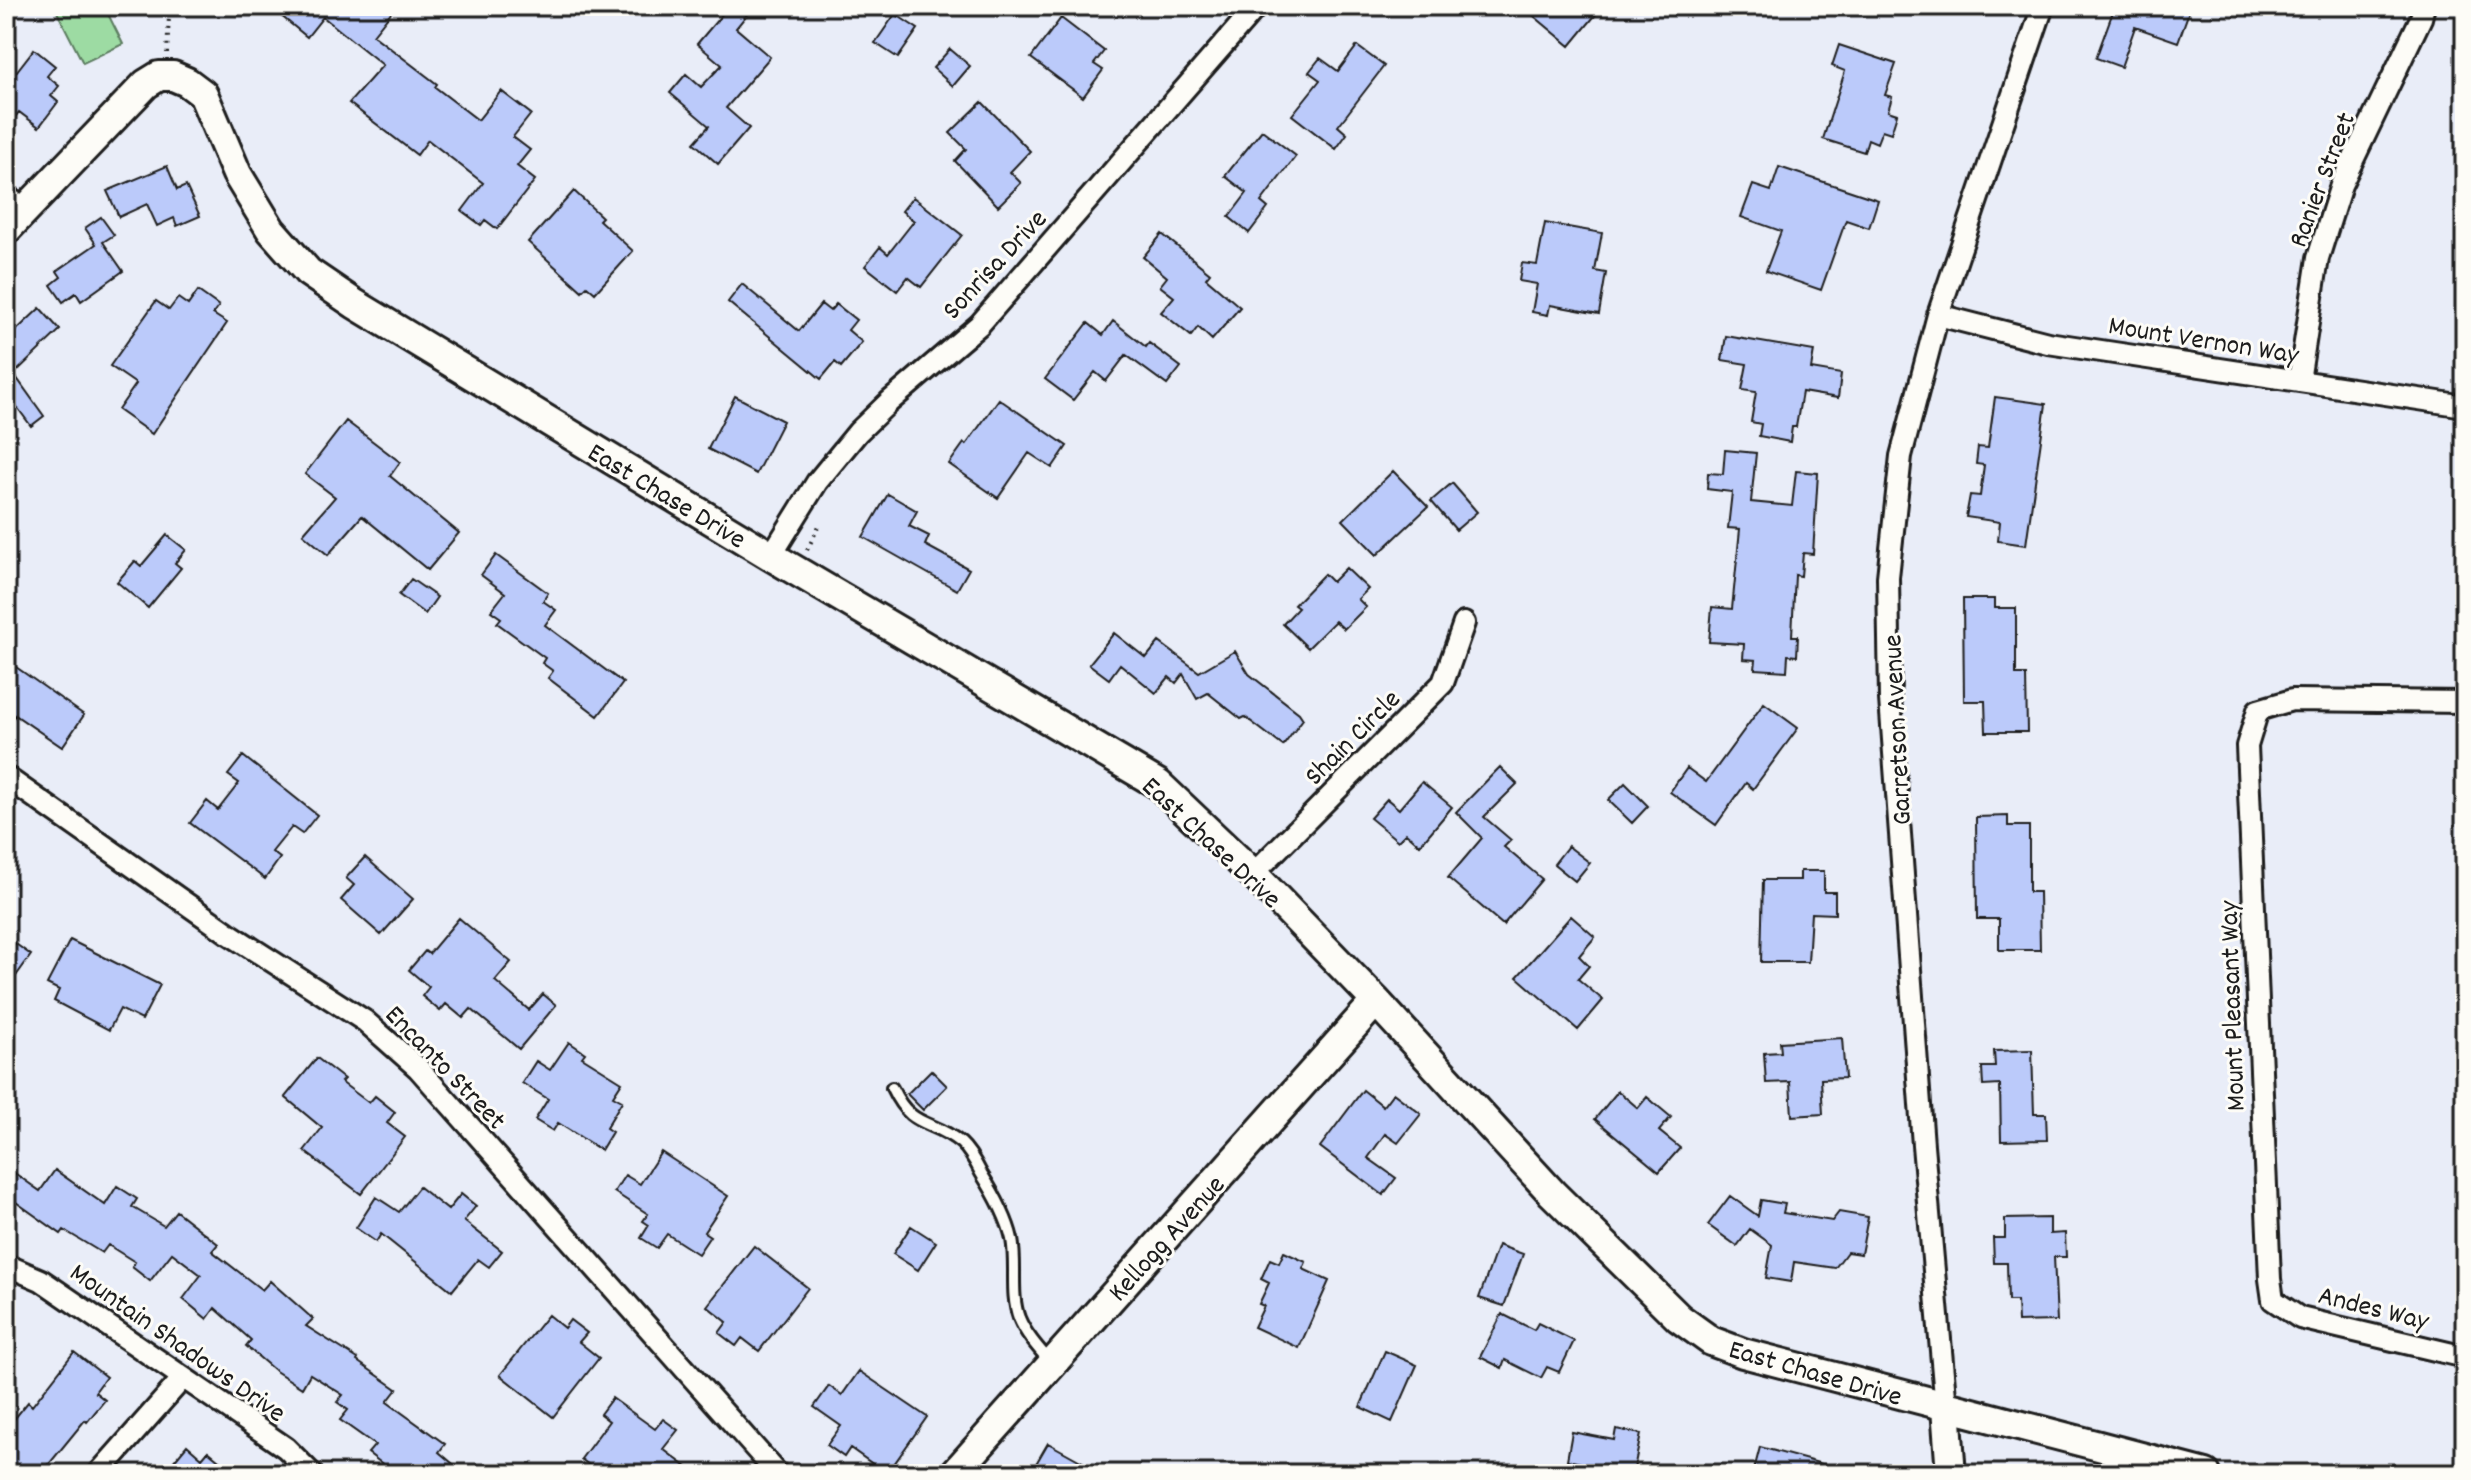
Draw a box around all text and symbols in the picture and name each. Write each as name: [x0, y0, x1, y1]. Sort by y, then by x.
street label: Ranier Street: [2281, 107, 2369, 254]
street label: Sonrisa Drive: [935, 202, 1059, 331]
street label: Mount Vernon Way: [2105, 308, 2302, 378]
street label: East Chase Drive: [579, 435, 752, 561]
street label: Garretson Avenue: [1875, 633, 1925, 826]
street label: Shain Circle: [1297, 682, 1412, 797]
street label: East Chase Drive: [1131, 769, 1289, 920]
street label: Mount Pleasant Way: [2211, 899, 2259, 1112]
street label: Encanto Street: [373, 998, 513, 1141]
street label: Kellogg Avenue: [1101, 1168, 1237, 1313]
street label: Mountain Shadows Drive: [60, 1255, 292, 1435]
street label: Andes Way: [2313, 1278, 2433, 1344]
street label: East Chase Drive: [1723, 1332, 1906, 1420]

